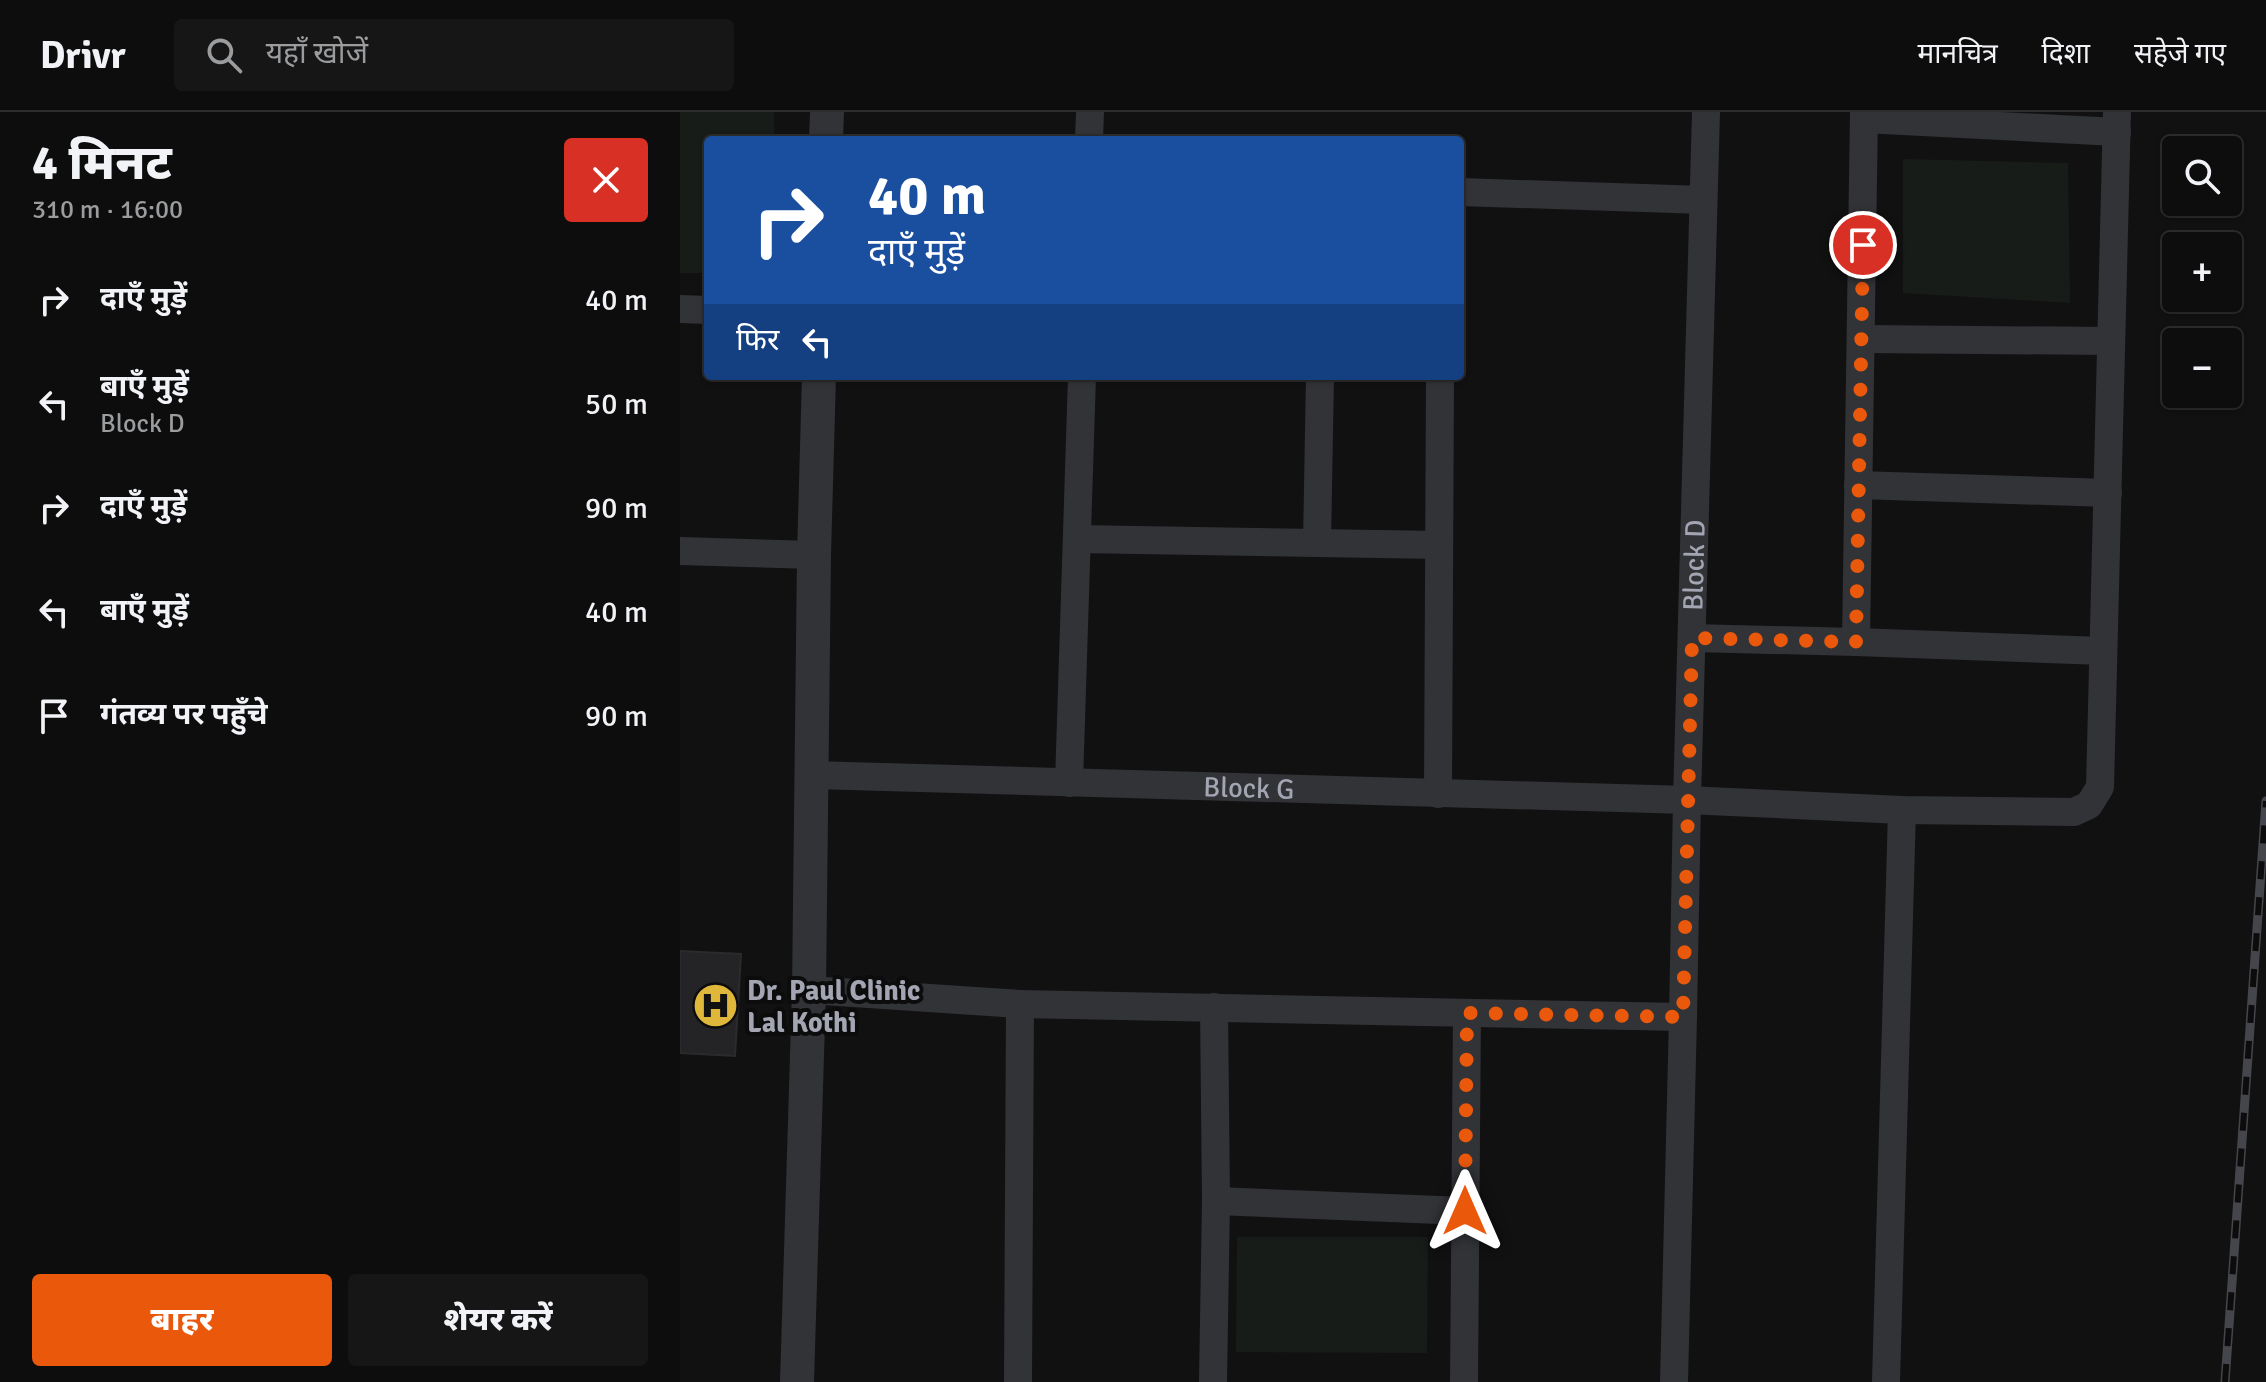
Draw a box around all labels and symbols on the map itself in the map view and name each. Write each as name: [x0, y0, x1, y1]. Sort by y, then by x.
pin: [1829, 211, 1897, 279]
street label: Block D: [1676, 519, 1713, 611]
street label: Block G: [1203, 770, 1295, 807]
place label: Dr. Paul Clinic Lal Kothi: [747, 974, 920, 1040]
hospital icon: Dr. Paul Clinic Lal Kothi: [692, 982, 740, 1030]
position arrow: [1423, 1169, 1507, 1253]

